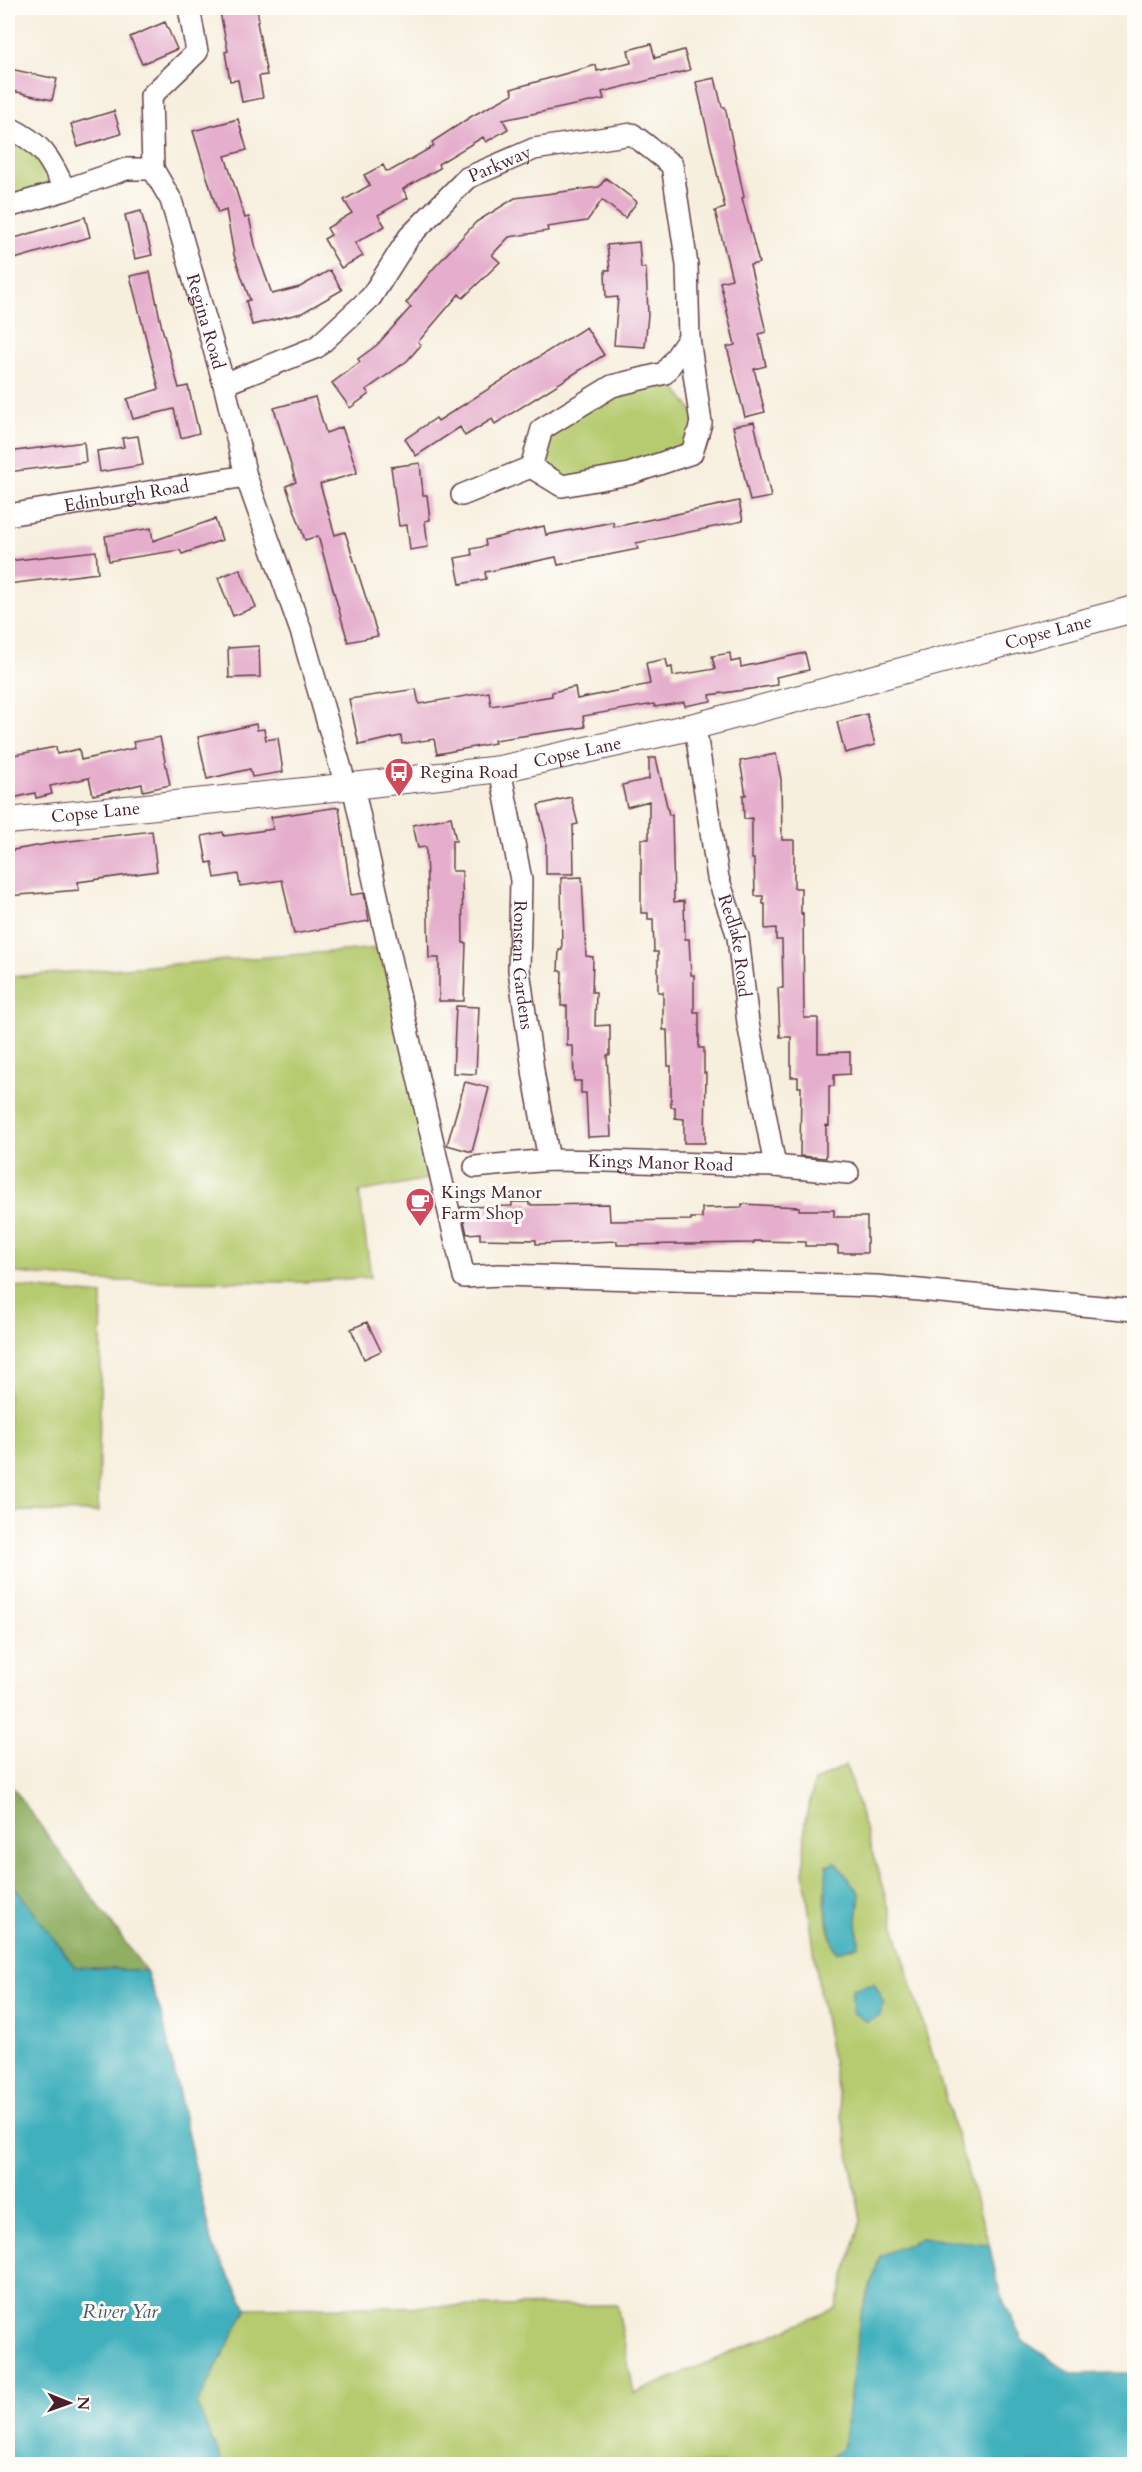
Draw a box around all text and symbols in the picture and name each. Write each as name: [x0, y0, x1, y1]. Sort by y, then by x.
street label: Parkway: [464, 139, 536, 189]
street label: Regina Road: [180, 271, 231, 372]
street label: Edinburgh Road: [62, 473, 191, 519]
street label: Copse Lane: [1002, 609, 1095, 656]
street label: Copse Lane: [531, 731, 624, 774]
bus stop icon: Regina Road: [383, 756, 415, 798]
place label: Regina Road: [420, 760, 519, 785]
street label: Copse Lane: [50, 796, 141, 830]
street label: Redlake Road: [711, 891, 757, 999]
street label: Ronstan Gardens: [506, 900, 539, 1031]
street label: Kings Manor Road: [588, 1149, 734, 1178]
place label: Kings Manor Farm Shop: [441, 1180, 542, 1226]
cafe icon: Kings Manor Farm Shop: [404, 1186, 436, 1228]
water label: River Yar: [82, 2298, 159, 2325]
north arrow: [39, 2373, 99, 2433]
text: N: [72, 2396, 94, 2410]

